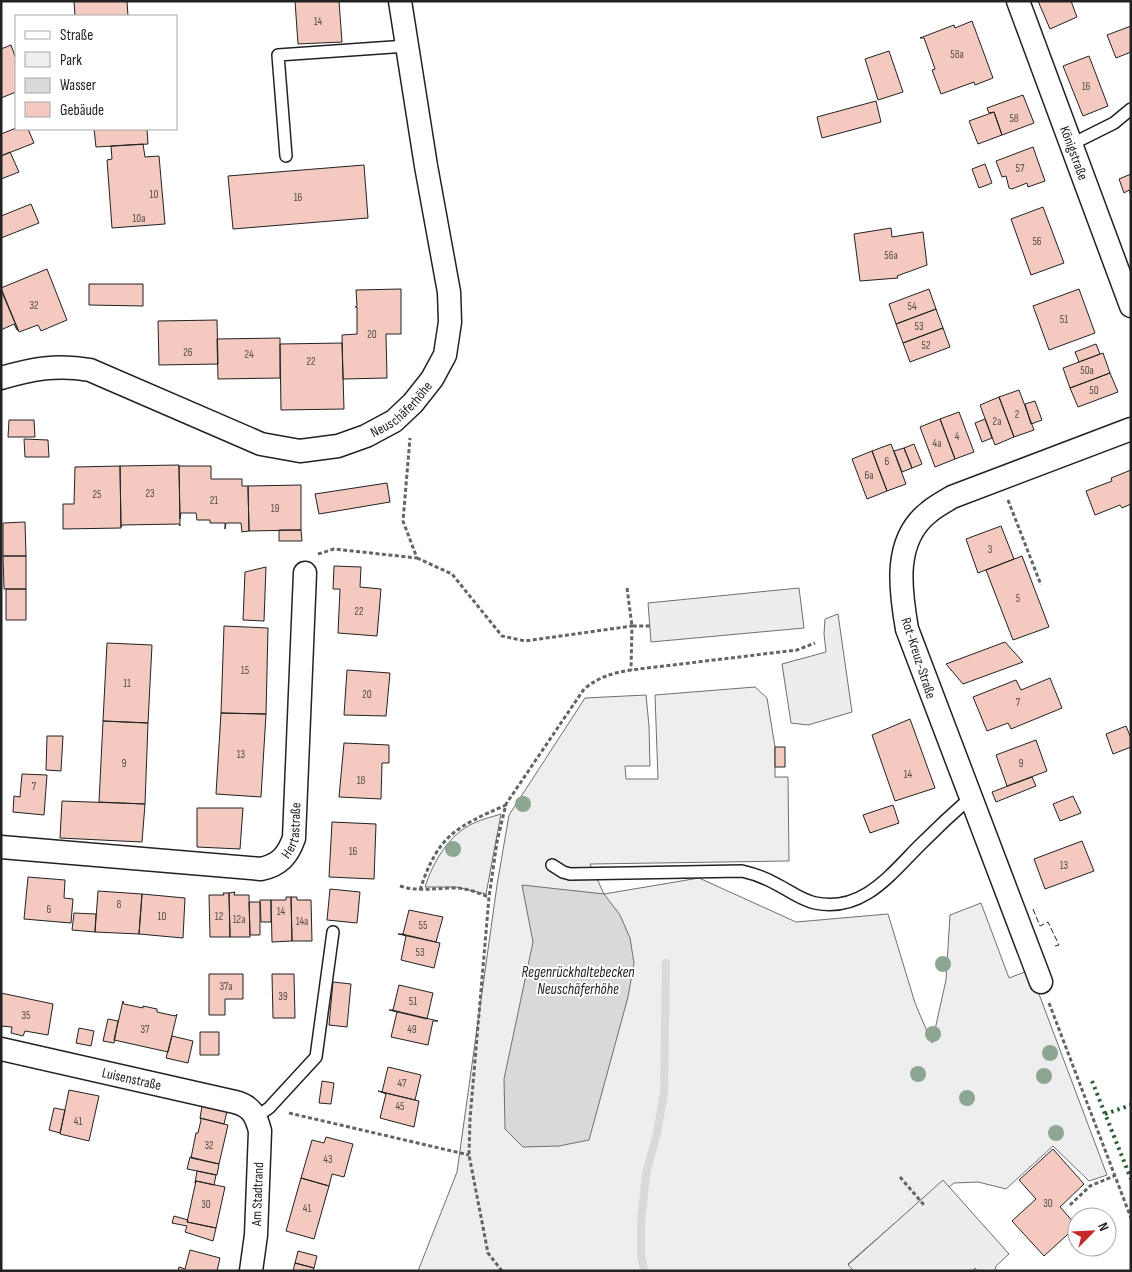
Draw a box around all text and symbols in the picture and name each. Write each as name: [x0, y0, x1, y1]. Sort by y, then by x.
legend: [15, 15, 178, 130]
house number: 14: [314, 15, 323, 28]
text: Straße: [60, 26, 93, 45]
house number: 58a: [950, 48, 964, 61]
text: Park: [60, 51, 82, 70]
text: Wasser: [60, 76, 97, 95]
house number: 16: [1082, 80, 1091, 93]
text: Gebäude: [60, 101, 104, 120]
house number: 58: [1009, 112, 1019, 125]
street label: Königstraße: [1056, 124, 1092, 182]
house number: 57: [1016, 162, 1025, 175]
house number: 10: [150, 188, 158, 201]
house number: 16: [294, 191, 303, 204]
house number: 10a: [133, 212, 146, 225]
house number: 56: [1032, 235, 1042, 248]
house number: 56a: [884, 249, 898, 262]
house number: 32: [29, 299, 39, 312]
house number: 54: [907, 300, 917, 313]
house number: 51: [1060, 313, 1068, 326]
house number: 53: [914, 320, 924, 333]
house number: 20: [367, 328, 377, 341]
house number: 52: [922, 339, 931, 352]
house number: 26: [183, 346, 193, 359]
house number: 24: [244, 348, 254, 361]
house number: 22: [306, 355, 316, 368]
house number: 50a: [1080, 364, 1094, 377]
street label: Neuschäferhöhe: [367, 378, 436, 441]
house number: 50: [1089, 384, 1099, 397]
house number: 2: [1015, 408, 1020, 421]
house number: 2a: [993, 415, 1001, 428]
house number: 4: [955, 430, 960, 443]
house number: 4a: [933, 437, 941, 450]
house number: 6: [885, 455, 890, 468]
house number: 6a: [864, 469, 874, 482]
house number: 23: [145, 487, 155, 500]
house number: 25: [93, 488, 101, 501]
house number: 21: [210, 494, 218, 507]
house number: 19: [271, 502, 279, 515]
house number: 3: [988, 543, 993, 556]
house number: 5: [1016, 592, 1020, 605]
house number: 22: [354, 605, 364, 618]
street label: Rot-Kreuz-Straße: [897, 616, 940, 701]
house number: 15: [241, 664, 249, 677]
house number: 11: [123, 677, 131, 690]
house number: 20: [362, 688, 372, 701]
house number: 7: [1016, 696, 1021, 709]
house number: 13: [237, 748, 246, 761]
house number: 9: [122, 757, 127, 770]
house number: 9: [1019, 757, 1024, 770]
house number: 14: [904, 768, 913, 781]
house number: 18: [357, 774, 366, 787]
house number: 7: [32, 780, 37, 793]
street label: Hertastraße: [278, 802, 304, 862]
house number: 16: [349, 845, 358, 858]
house number: 13: [1060, 859, 1069, 872]
house number: 8: [117, 898, 122, 911]
house number: 6: [47, 903, 52, 916]
house number: 14: [277, 905, 286, 918]
house number: 10: [158, 910, 166, 923]
house number: 12: [215, 910, 224, 923]
house number: 12a: [233, 913, 245, 926]
house number: 14a: [296, 915, 308, 928]
house number: 55: [419, 919, 427, 932]
house number: 53: [415, 946, 425, 959]
water label: Regenrückhaltebecken Neuschäferhöhe: [521, 963, 635, 999]
house number: 37a: [219, 980, 233, 993]
house number: 39: [278, 990, 288, 1003]
house number: 51: [409, 995, 417, 1008]
house number: 35: [21, 1009, 31, 1022]
house number: 37: [140, 1023, 150, 1036]
house number: 49: [407, 1023, 417, 1036]
street label: Luisenstraße: [100, 1064, 163, 1094]
house number: 47: [398, 1077, 407, 1090]
house number: 45: [395, 1100, 405, 1113]
house number: 41: [74, 1115, 82, 1128]
house number: 32: [204, 1139, 214, 1152]
house number: 43: [323, 1153, 333, 1166]
street label: Am Stadtrand: [248, 1161, 267, 1227]
house number: 30: [1043, 1197, 1053, 1210]
house number: 30: [201, 1198, 211, 1211]
house number: 41: [303, 1202, 311, 1215]
north arrow: [1067, 1207, 1117, 1257]
text: N: [1094, 1220, 1113, 1234]

